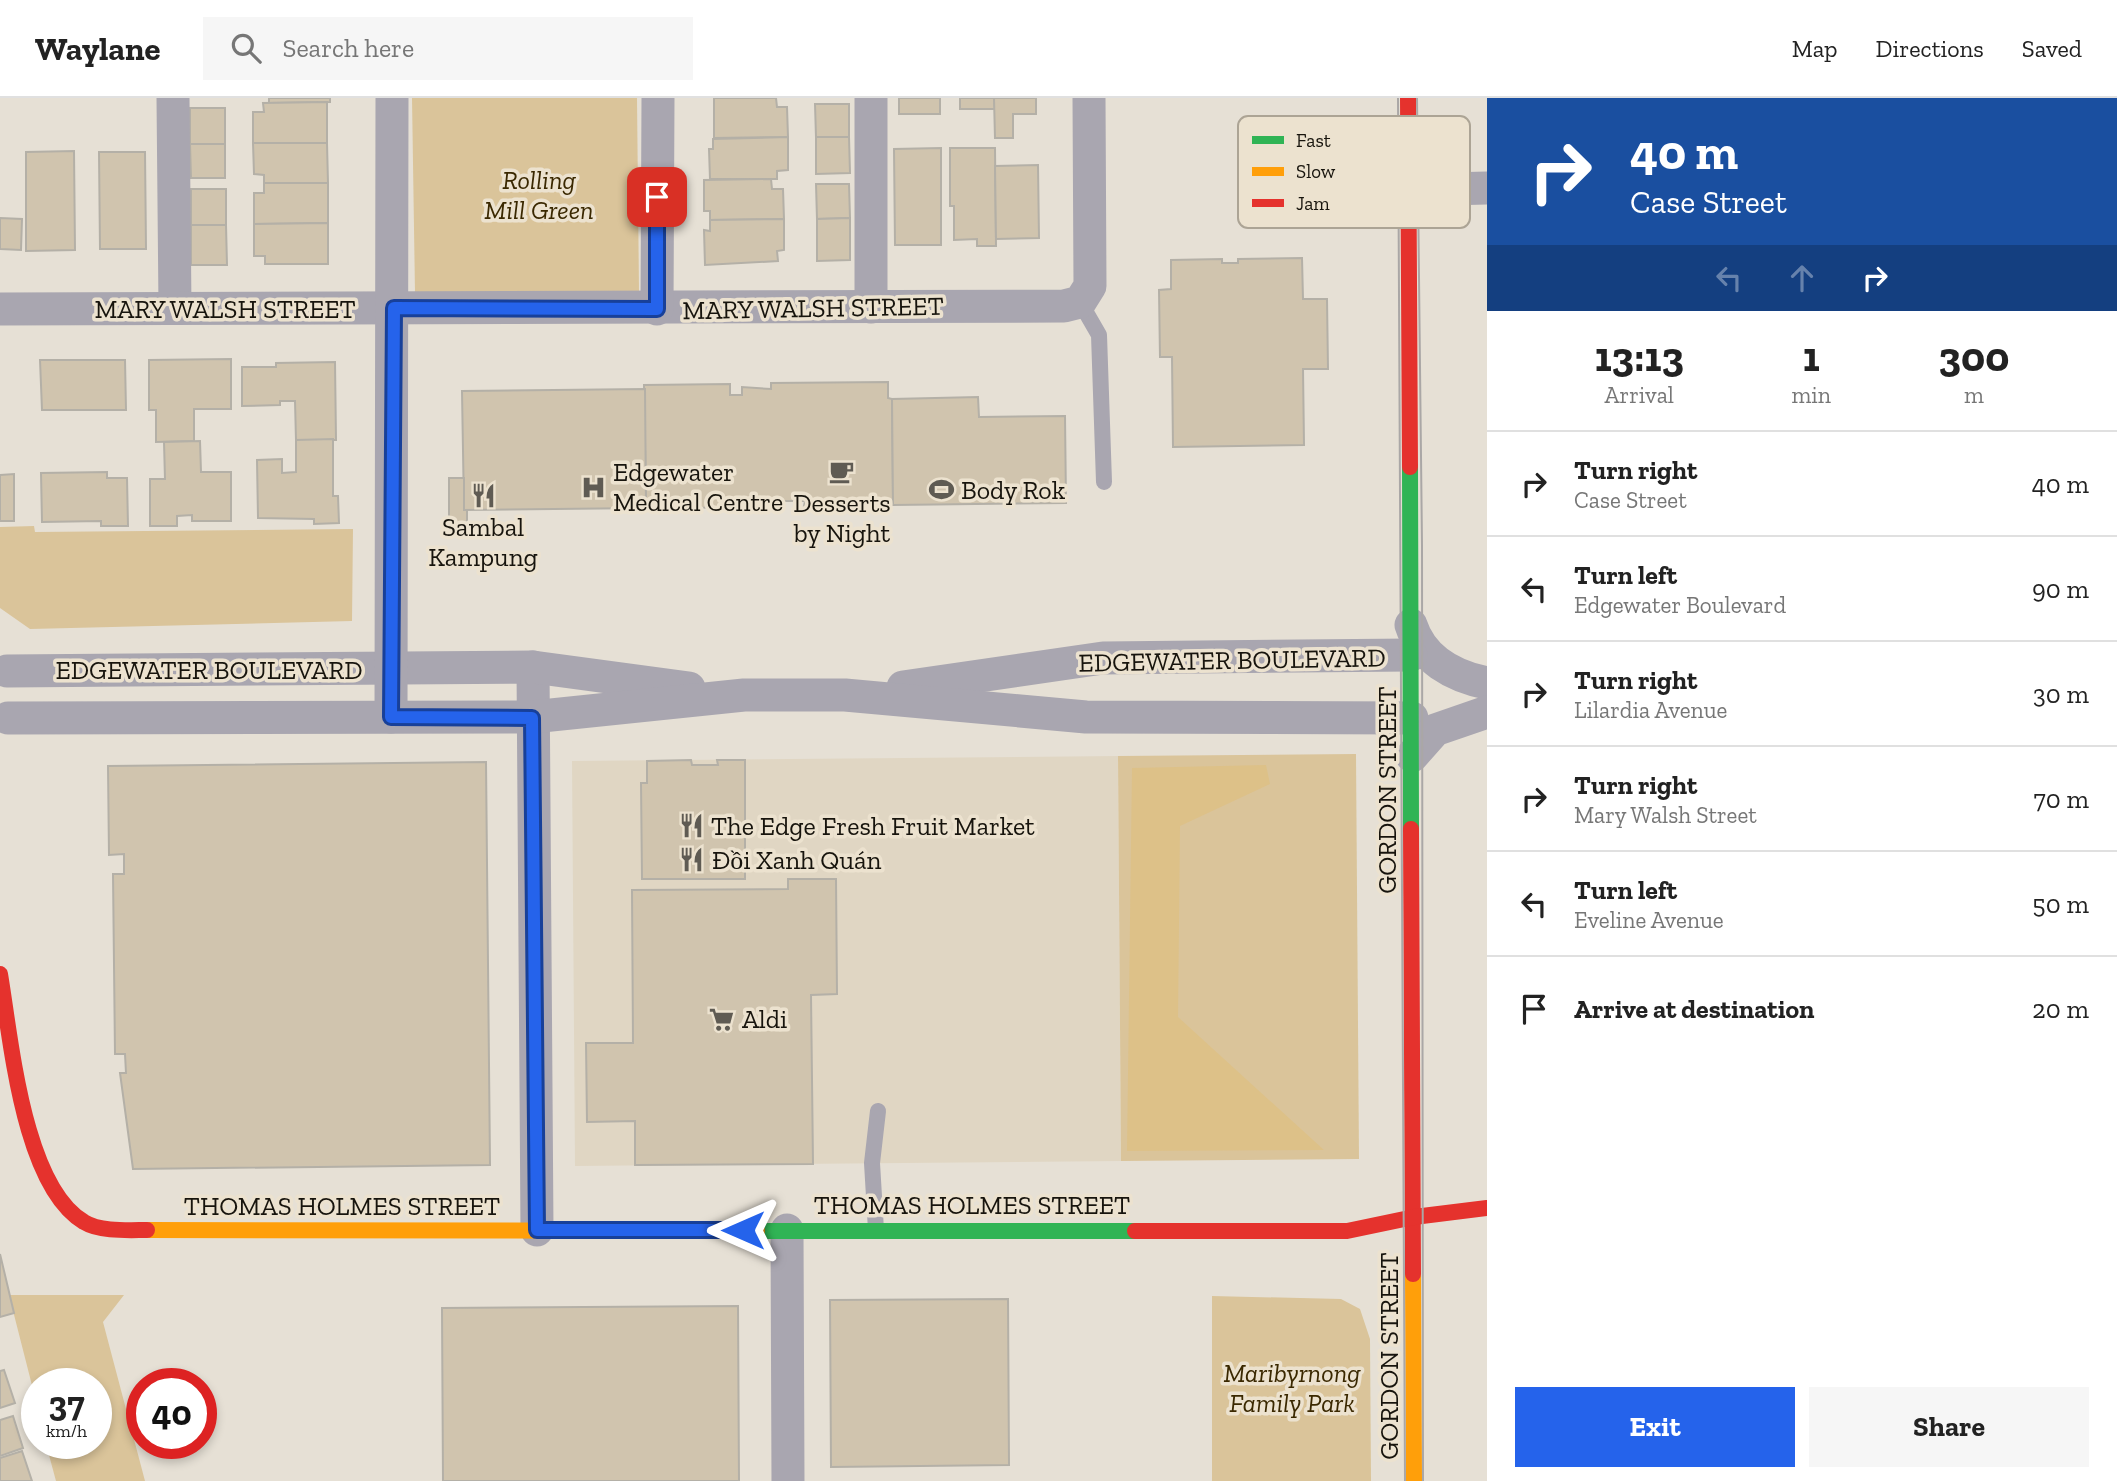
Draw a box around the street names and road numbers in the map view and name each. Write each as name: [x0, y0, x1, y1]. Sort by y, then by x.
street label: MARY WALSH STREET: [682, 290, 944, 326]
street label: MARY WALSH STREET: [94, 293, 356, 325]
street label: EDGEWATER BOULEVARD: [1078, 641, 1386, 679]
street label: EDGEWATER BOULEVARD: [55, 654, 363, 686]
street label: GORDON STREET: [1371, 686, 1403, 894]
street label: THOMAS HOLMES STREET: [814, 1189, 1130, 1221]
street label: THOMAS HOLMES STREET: [184, 1190, 500, 1222]
street label: GORDON STREET: [1373, 1252, 1405, 1460]

